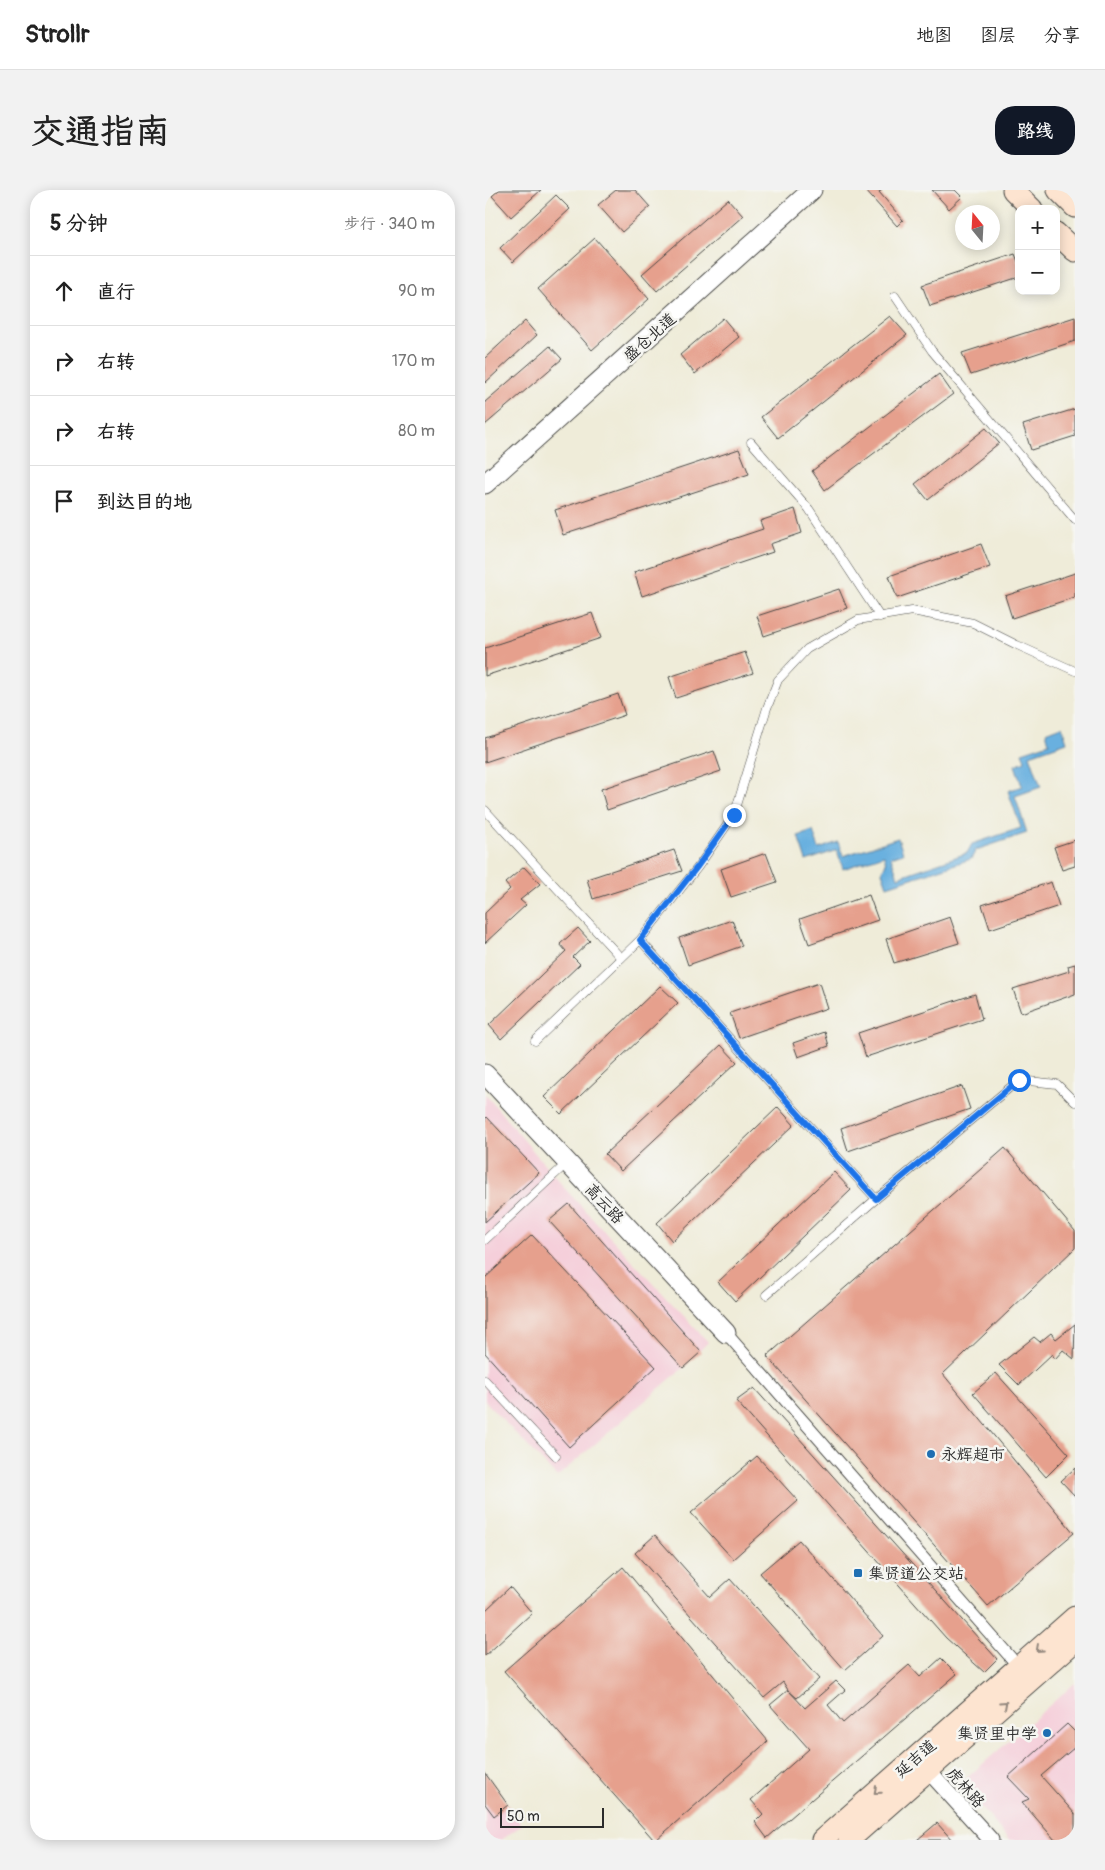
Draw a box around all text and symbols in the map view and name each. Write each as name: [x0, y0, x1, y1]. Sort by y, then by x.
text: Strollr: [25, 20, 90, 49]
text: 地图: [916, 24, 952, 47]
text: 图层: [980, 24, 1016, 47]
text: 分享: [1044, 24, 1080, 47]
button: 路线: [995, 106, 1075, 155]
text: 交通指南: [30, 110, 170, 154]
north arrow: [955, 205, 1000, 250]
map controls: [1015, 205, 1060, 295]
button: +: [1015, 205, 1060, 250]
text: 5 分钟: [50, 210, 108, 237]
text: 步行 · 340 m: [344, 214, 435, 234]
button: −: [1015, 250, 1060, 295]
icon: ahead: [50, 277, 78, 305]
text: 直行: [97, 280, 135, 304]
text: 90 m: [398, 281, 435, 301]
street label: 盛仓北道: [619, 309, 680, 367]
icon: right: [50, 347, 78, 375]
text: 右转: [97, 350, 135, 374]
text: 170 m: [392, 351, 435, 371]
icon: right: [50, 417, 78, 445]
text: 右转: [97, 420, 135, 444]
text: 80 m: [398, 421, 435, 441]
icon: arrive: [50, 487, 78, 515]
text: 到达目的地: [97, 490, 192, 514]
route end: [723, 804, 746, 827]
route start: [1008, 1069, 1031, 1092]
street label: 高云路: [581, 1179, 628, 1228]
place label: 永辉超市: [941, 1445, 1005, 1465]
marker: 永辉超市: [925, 1448, 937, 1460]
place label: 集贤道公交站: [868, 1564, 964, 1584]
marker: 集贤道公交站: [852, 1567, 864, 1579]
one-way arrow: [1035, 1644, 1044, 1653]
one-way arrow: [998, 1701, 1007, 1710]
place label: 集贤里中学: [957, 1724, 1037, 1744]
marker: 集贤里中学: [1041, 1727, 1053, 1739]
street label: 延吉道: [891, 1735, 940, 1782]
street label: 虎林路: [942, 1763, 989, 1812]
one-way arrow: [874, 1785, 883, 1794]
scale bar: [500, 1805, 604, 1828]
text: 50 m: [507, 1808, 540, 1825]

